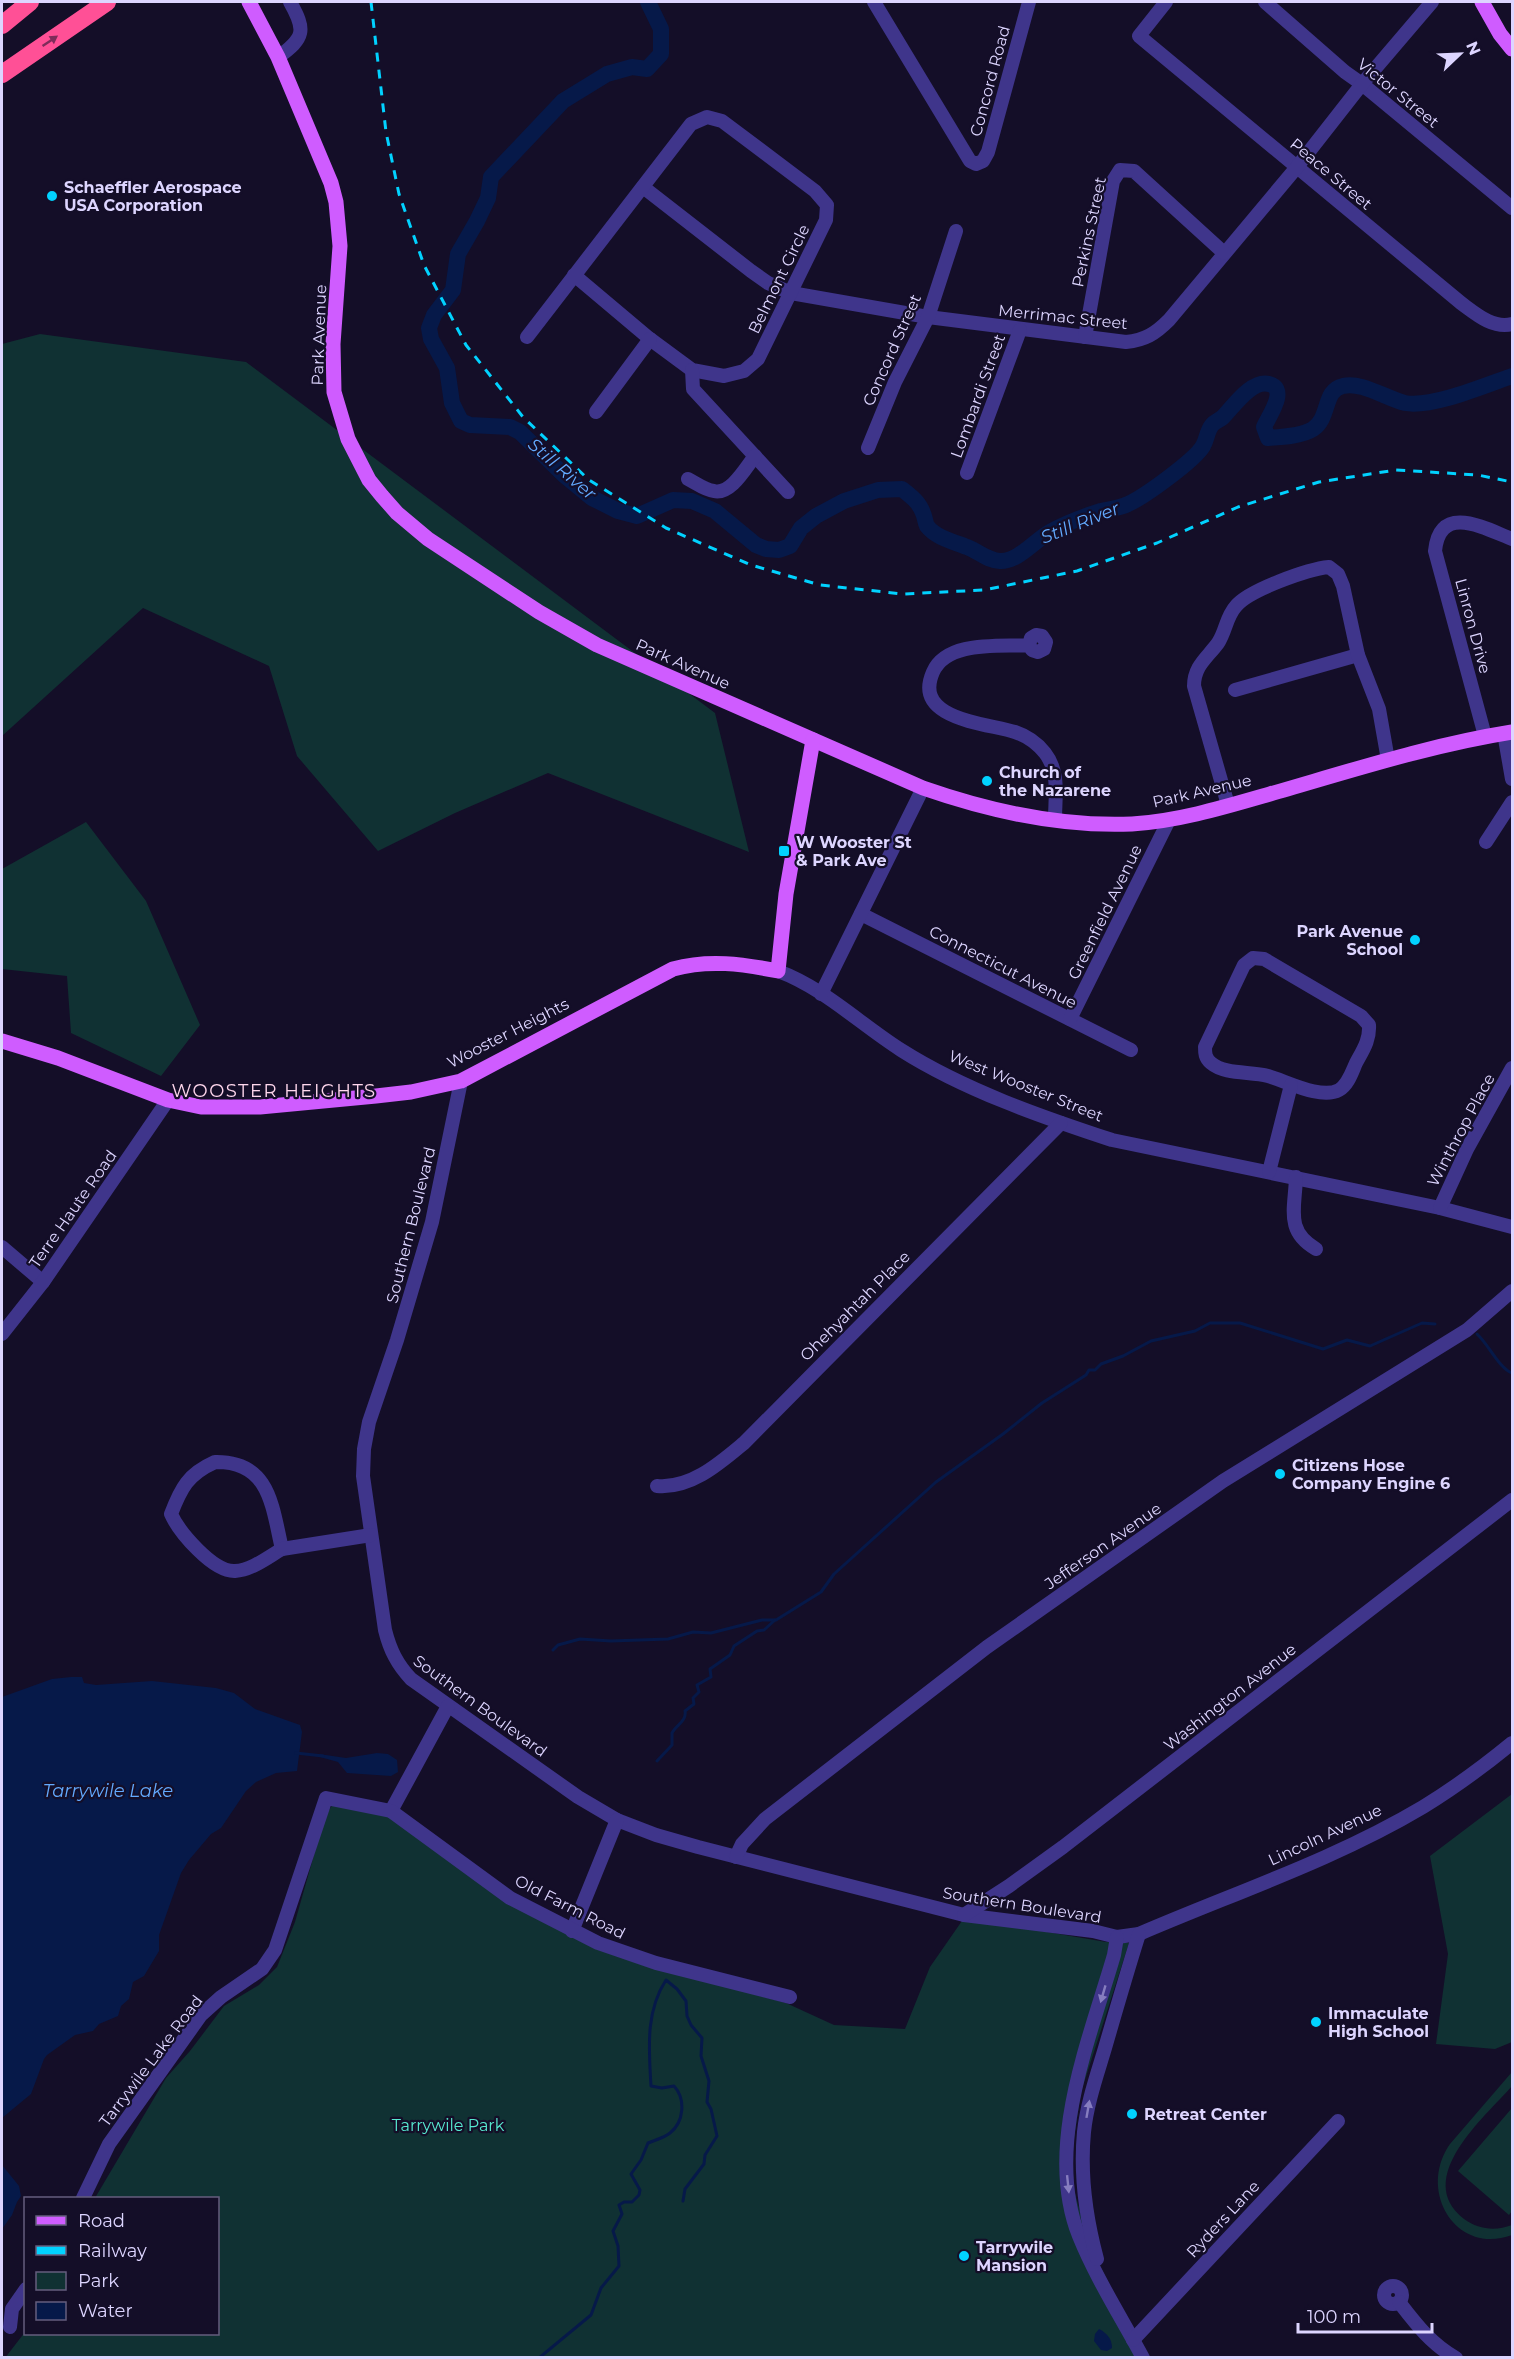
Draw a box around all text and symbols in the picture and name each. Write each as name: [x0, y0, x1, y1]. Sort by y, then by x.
street label: Concord Road: [966, 24, 1014, 138]
north arrow: [1430, 24, 1490, 84]
one-way arrow: [41, 35, 57, 47]
text: N: [1462, 39, 1485, 58]
street label: Victor Street: [1353, 54, 1443, 132]
street label: Peace Street: [1286, 134, 1376, 214]
street label: Perkins Street: [1068, 175, 1110, 289]
place label: Schaeffler Aerospace USA Corporation: [64, 178, 242, 215]
marker: Schaeffler Aerospace USA Corporation: [45, 189, 59, 203]
street label: Belmont Circle: [744, 221, 814, 337]
street label: Park Avenue: [308, 284, 330, 386]
street label: Concord Street: [859, 291, 925, 409]
street label: Merrimac Street: [997, 301, 1129, 333]
street label: Lombardi Street: [947, 331, 1009, 461]
water label: Still River: [523, 433, 601, 505]
water label: Still River: [1037, 497, 1123, 549]
street label: Linron Drive: [1451, 576, 1495, 676]
street label: Park Avenue: [633, 635, 733, 693]
place label: Church of the Nazarene: [999, 763, 1111, 800]
street label: Park Avenue: [1151, 770, 1253, 812]
marker: Church of the Nazarene: [980, 774, 994, 788]
place label: W Wooster St & Park Ave: [796, 833, 912, 870]
street label: Greenfield Avenue: [1064, 841, 1146, 983]
marker: W Wooster St & Park Ave: [777, 844, 791, 858]
street label: Connecticut Avenue: [926, 922, 1080, 1012]
place label: Park Avenue School: [1296, 922, 1403, 959]
marker: Park Avenue School: [1408, 933, 1422, 947]
street label: Wooster Heights: [444, 994, 572, 1072]
street label: West Wooster Street: [946, 1046, 1106, 1126]
street label: Winthrop Place: [1423, 1070, 1499, 1190]
district label: WOOSTER HEIGHTS: [171, 1080, 377, 1102]
street label: Southern Boulevard: [382, 1145, 440, 1305]
street label: Terre Haute Road: [25, 1146, 121, 1272]
street label: Ohehyahtah Place: [796, 1247, 914, 1365]
place label: Citizens Hose Company Engine 6: [1292, 1456, 1450, 1493]
marker: Citizens Hose Company Engine 6: [1273, 1467, 1287, 1481]
street label: Jefferson Avenue: [1040, 1499, 1165, 1594]
street label: Washington Avenue: [1160, 1639, 1300, 1755]
street label: Southern Boulevard: [410, 1651, 550, 1761]
water label: Tarrywile Lake: [43, 1780, 173, 1802]
street label: Lincoln Avenue: [1265, 1800, 1385, 1870]
street label: Old Farm Road: [512, 1871, 628, 1943]
street label: Southern Boulevard: [941, 1883, 1103, 1927]
one-way arrow: [1098, 1985, 1107, 2003]
street label: Tarrywile Lake Road: [95, 1992, 207, 2130]
place label: Immaculate High School: [1328, 2004, 1429, 2041]
marker: Immaculate High School: [1309, 2015, 1323, 2029]
one-way arrow: [1084, 2099, 1093, 2118]
place label: Retreat Center: [1144, 2105, 1267, 2124]
marker: Retreat Center: [1125, 2107, 1139, 2121]
park label: Tarrywile Park: [392, 2116, 505, 2135]
one-way arrow: [1063, 2175, 1073, 2194]
street label: Ryders Lane: [1183, 2177, 1263, 2261]
legend: [24, 2197, 219, 2335]
text: Road: [78, 2210, 125, 2232]
place label: Tarrywile Mansion: [976, 2238, 1053, 2275]
text: Railway: [78, 2240, 147, 2262]
marker: Tarrywile Mansion: [957, 2249, 971, 2263]
text: Park: [78, 2270, 119, 2292]
scale bar: [1298, 2296, 1432, 2334]
text: Water: [78, 2300, 133, 2322]
text: 100 m: [1307, 2306, 1361, 2328]

